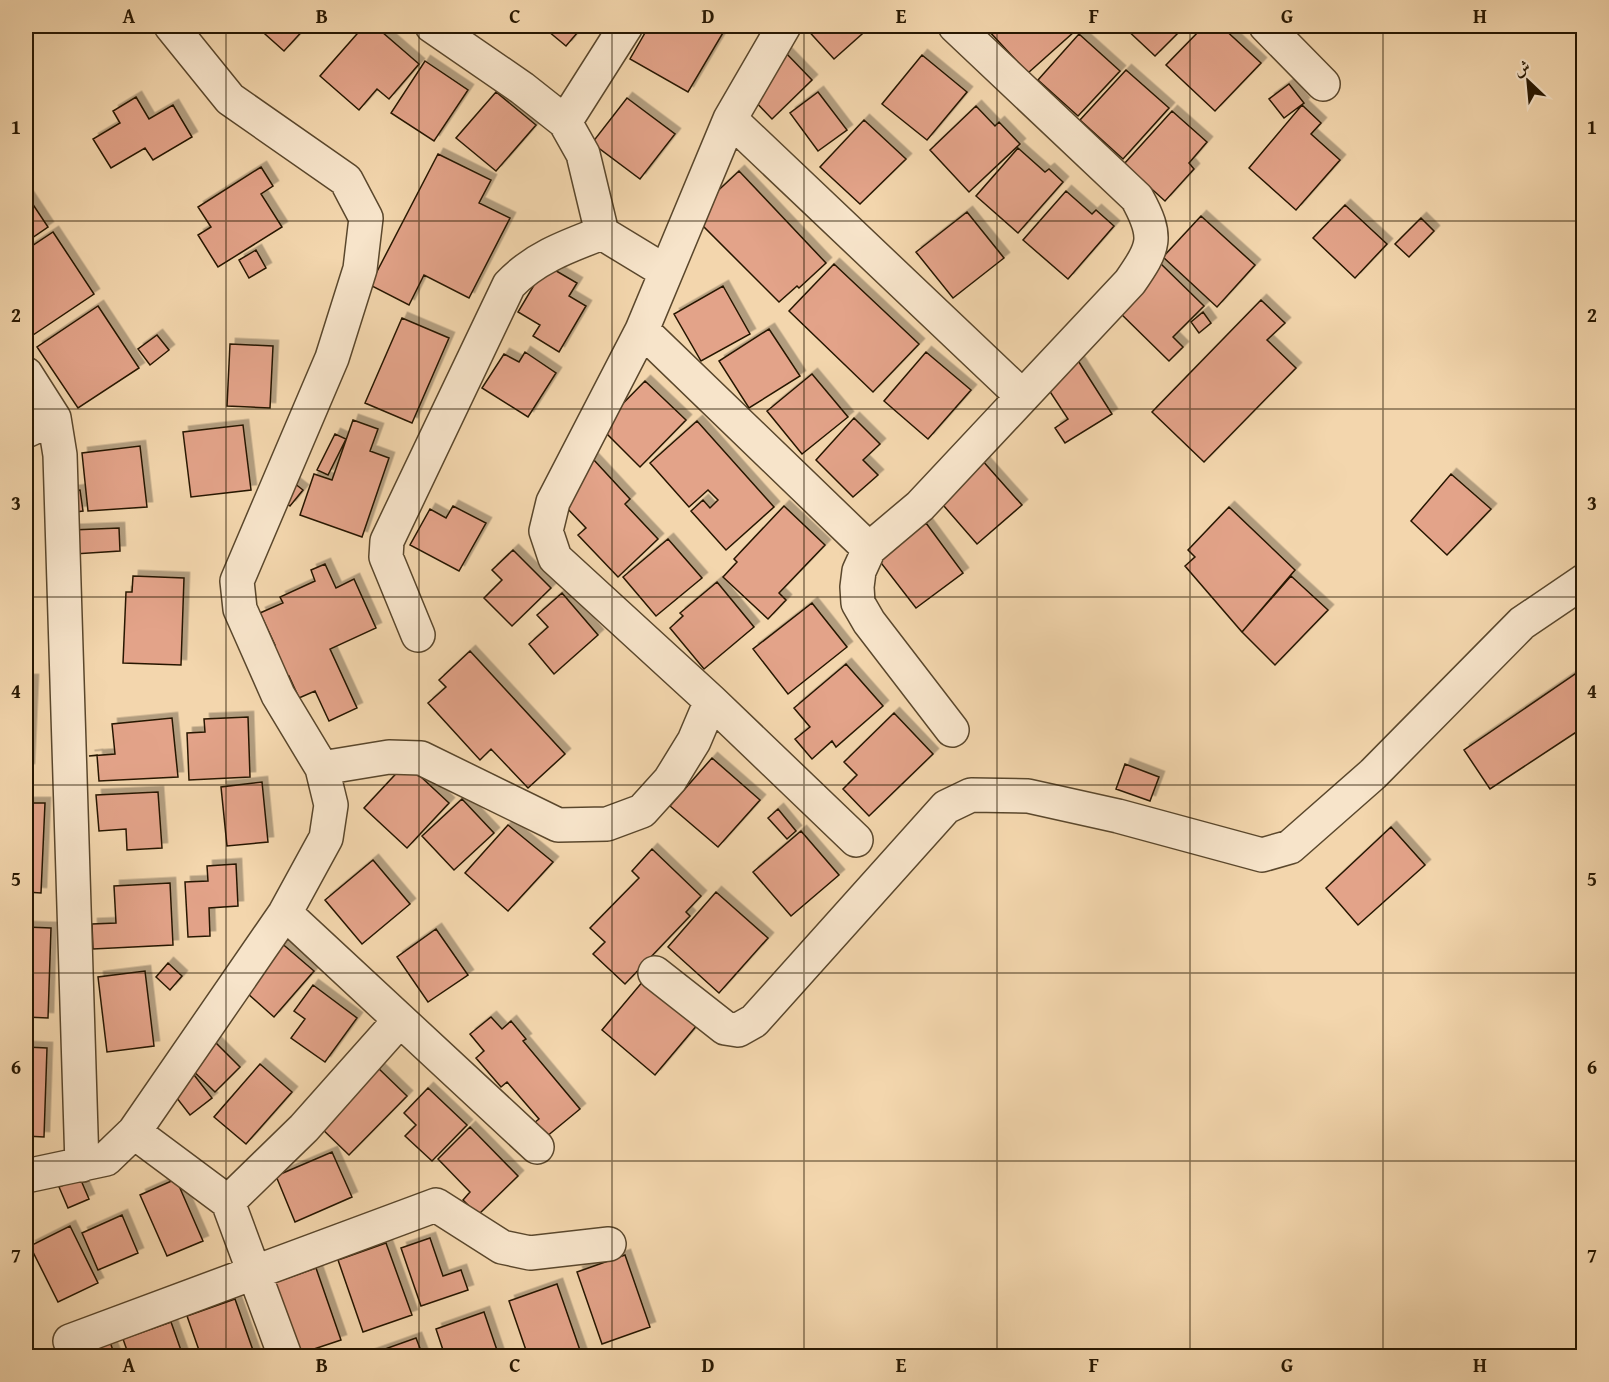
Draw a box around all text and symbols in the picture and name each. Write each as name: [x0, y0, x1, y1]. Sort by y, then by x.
text: A: [123, 1, 136, 30]
text: B: [316, 1, 328, 30]
text: C: [509, 1, 521, 30]
text: D: [701, 1, 715, 30]
text: E: [896, 1, 907, 30]
text: F: [1089, 1, 1099, 30]
text: G: [1281, 1, 1293, 30]
text: H: [1473, 1, 1487, 30]
north arrow: [1498, 51, 1558, 111]
text: ش: [1509, 53, 1534, 82]
text: 1: [11, 112, 21, 141]
text: 1: [1587, 112, 1597, 141]
text: 2: [11, 300, 21, 329]
text: 2: [1587, 300, 1597, 329]
text: 3: [11, 488, 21, 517]
text: 3: [1587, 488, 1597, 517]
text: 4: [11, 676, 21, 705]
text: 4: [1587, 676, 1597, 705]
text: 5: [11, 864, 21, 893]
text: 5: [1587, 864, 1597, 893]
text: 6: [11, 1052, 21, 1081]
text: 6: [1587, 1052, 1597, 1081]
text: 7: [11, 1240, 21, 1269]
text: 7: [1587, 1240, 1597, 1269]
text: A: [123, 1350, 136, 1379]
text: B: [316, 1350, 328, 1379]
text: C: [509, 1350, 521, 1379]
text: D: [701, 1350, 715, 1379]
text: E: [896, 1350, 907, 1379]
text: F: [1089, 1350, 1099, 1379]
text: G: [1281, 1350, 1293, 1379]
text: H: [1473, 1350, 1487, 1379]

